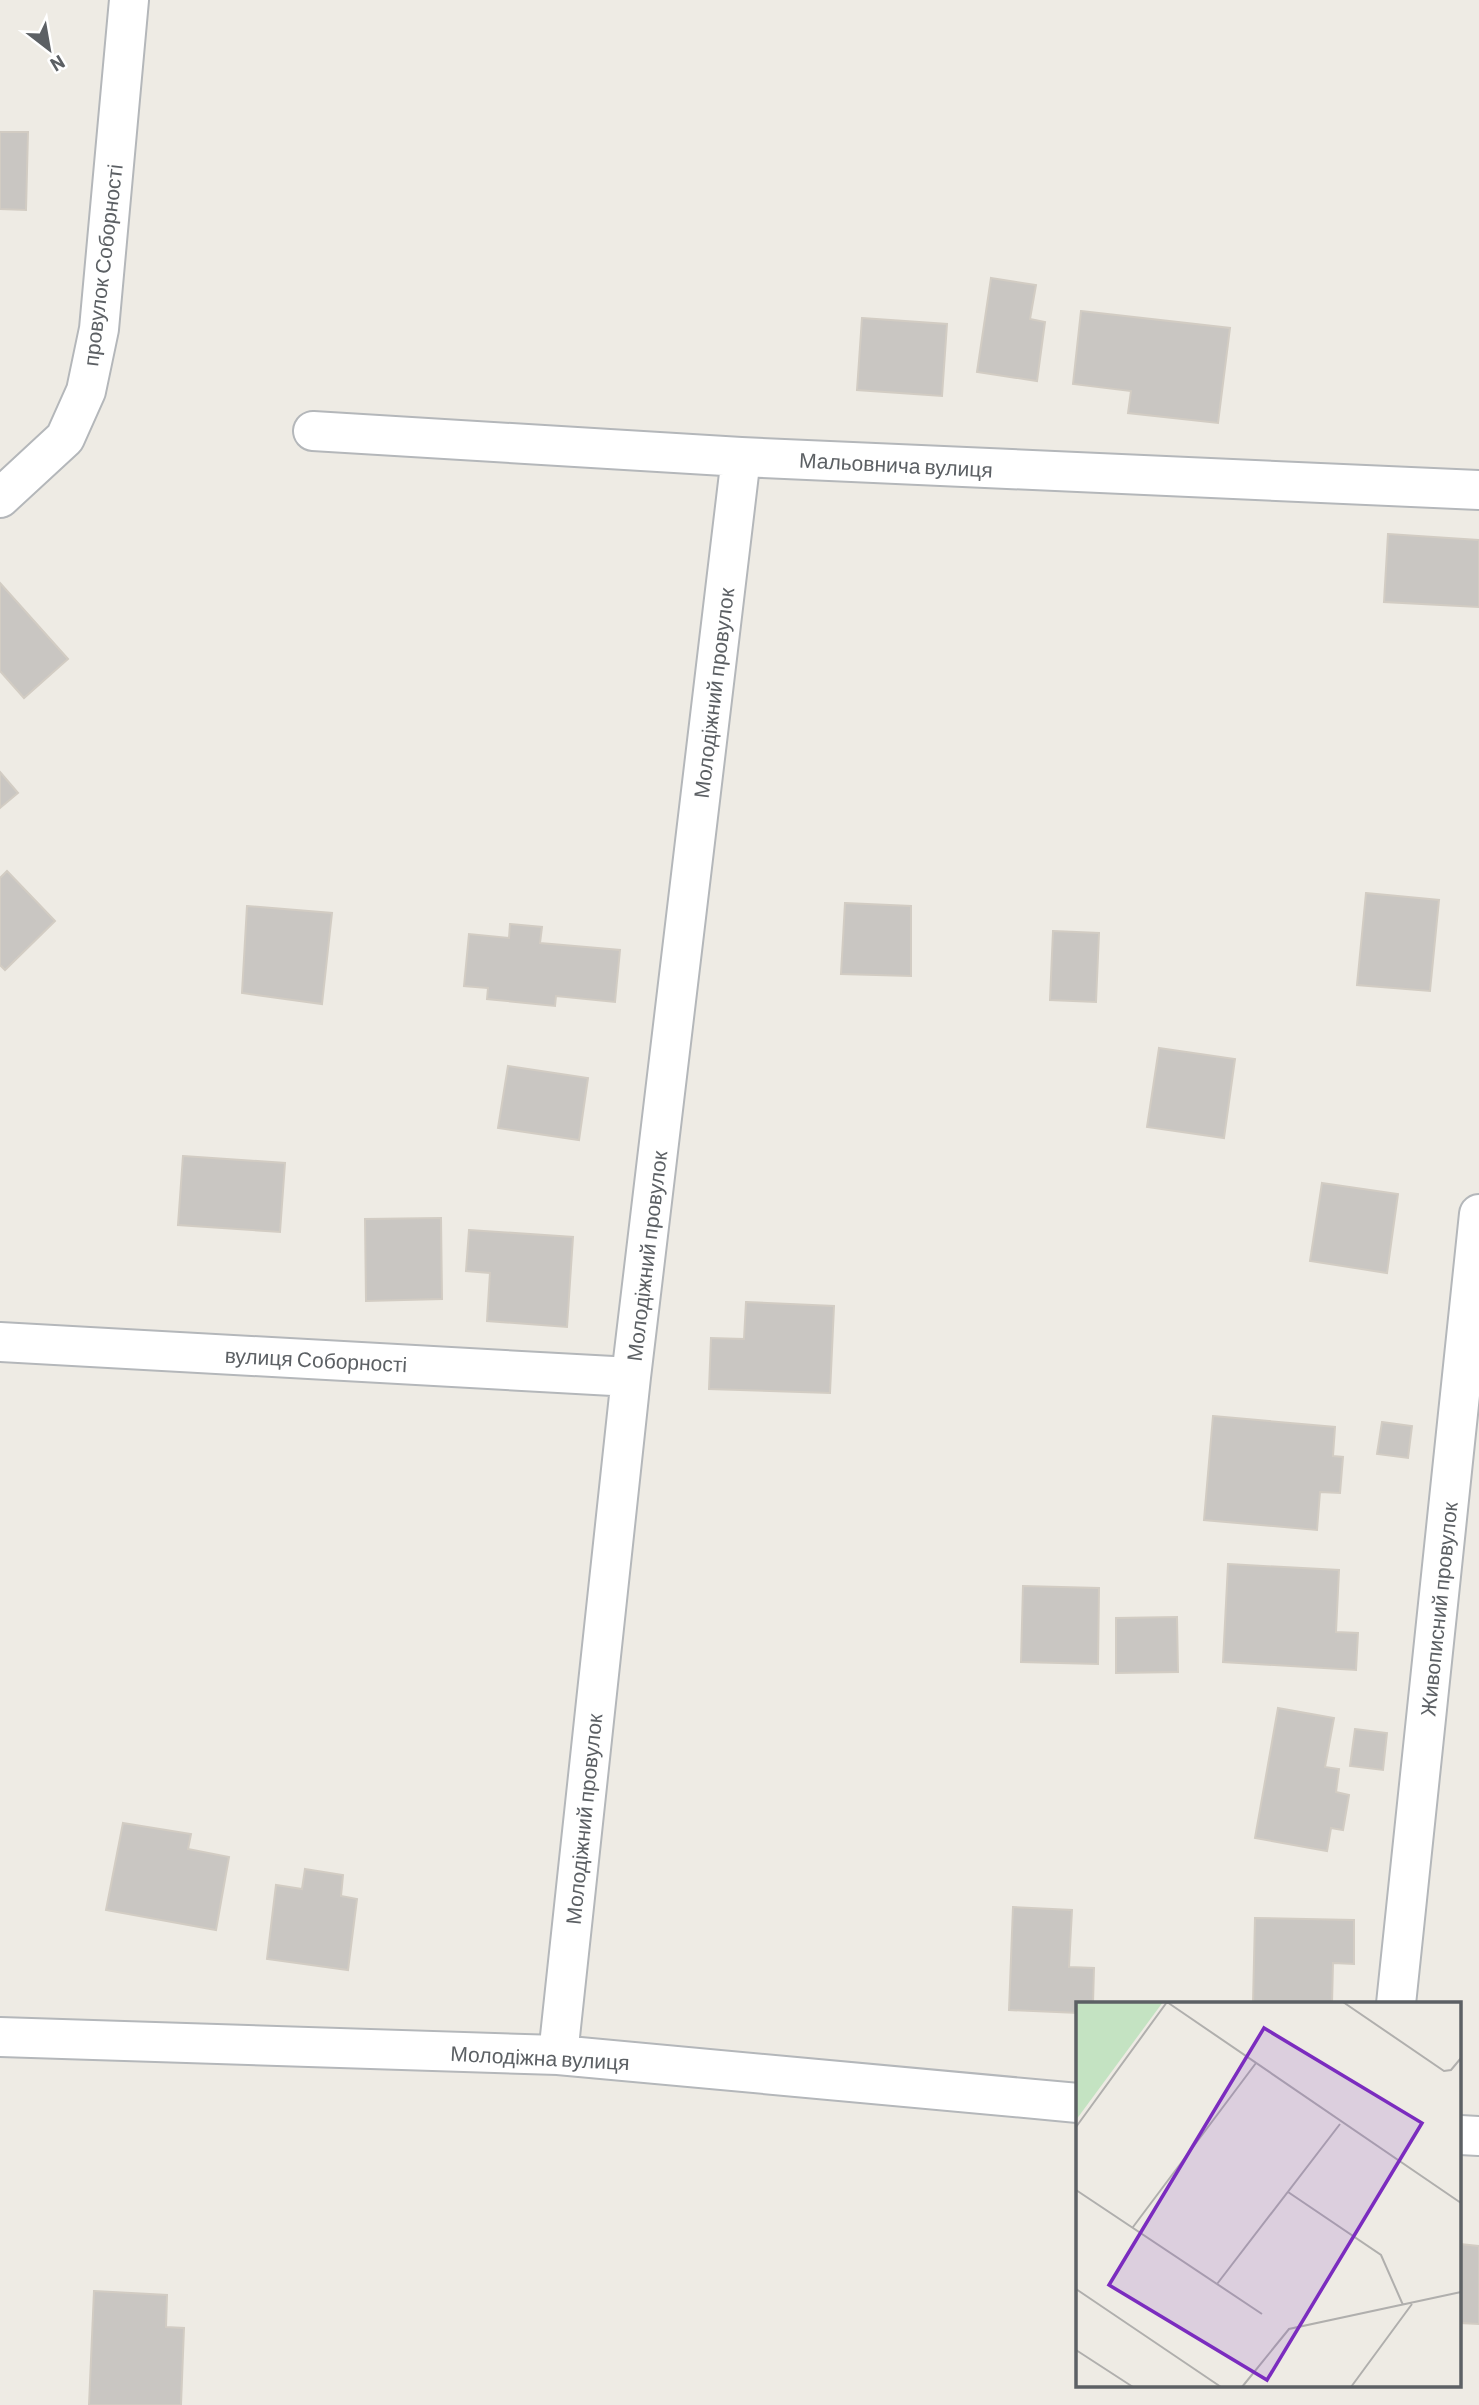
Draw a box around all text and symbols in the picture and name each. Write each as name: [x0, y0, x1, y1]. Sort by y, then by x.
north arrow: [14, 14, 84, 84]
text: N: [47, 51, 69, 77]
street label: провулок Соборності: [77, 163, 127, 367]
street label: Мальовнича вулиця: [799, 446, 993, 482]
street label: Молодіжний провулок: [688, 586, 738, 800]
street label: Молодіжний провулок: [621, 1149, 671, 1363]
street label: вулиця Соборності: [224, 1342, 408, 1376]
street label: Живописний провулок: [1414, 1500, 1462, 1717]
street label: Молодіжний провулок: [560, 1712, 607, 1926]
inset map: [1076, 2002, 1462, 2388]
street label: Молодіжна вулиця: [450, 2040, 630, 2074]

